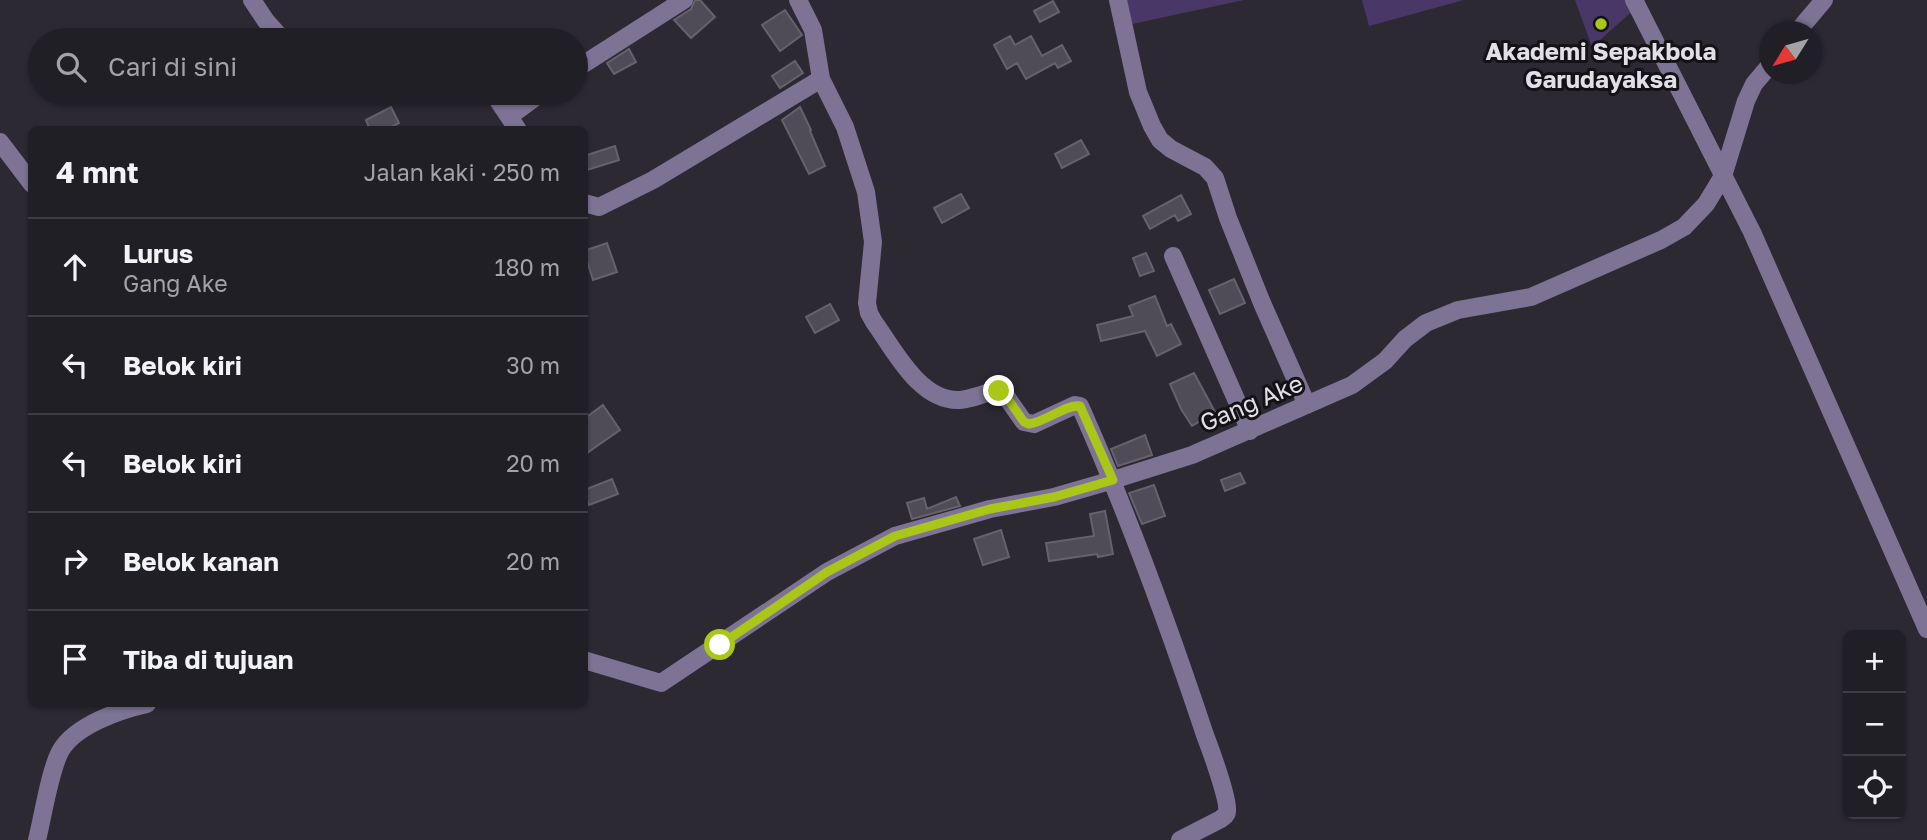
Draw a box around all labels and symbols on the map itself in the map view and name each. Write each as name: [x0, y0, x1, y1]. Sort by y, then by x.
marker: Akademi Sepakbola Garudayaksa: [1593, 16, 1609, 32]
north arrow: [1759, 21, 1822, 84]
place label: Akademi Sepakbola Garudayaksa: [1485, 36, 1717, 93]
street label: Gang Ake: [1195, 367, 1307, 437]
route end: [983, 375, 1014, 406]
route start: [704, 629, 735, 660]

